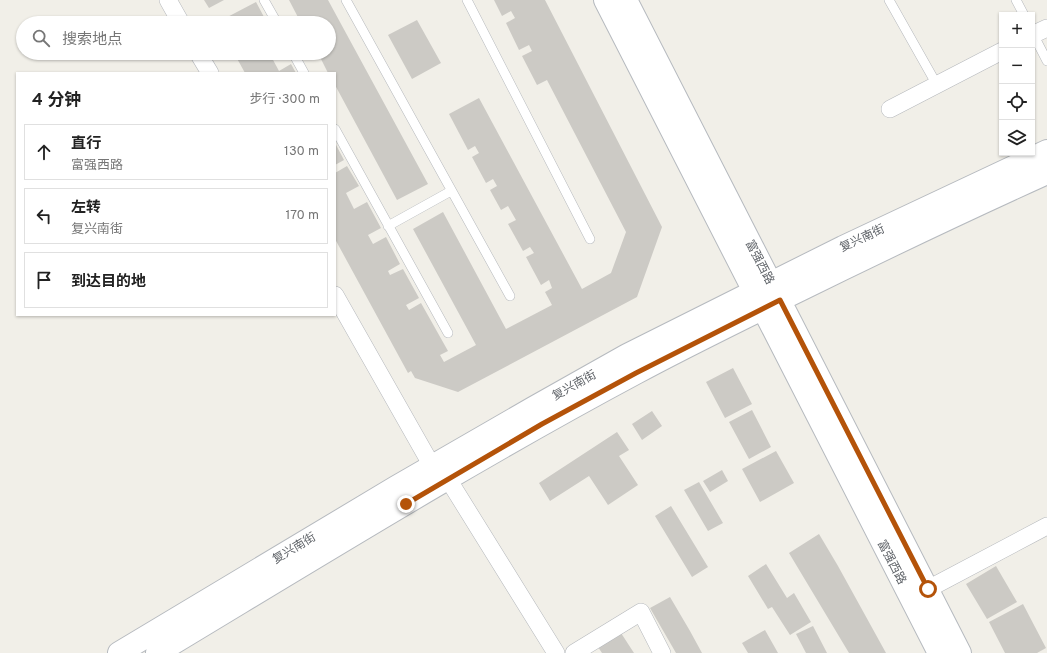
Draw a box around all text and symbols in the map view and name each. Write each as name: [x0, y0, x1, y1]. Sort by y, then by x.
map controls: [999, 12, 1035, 156]
button: +: [999, 12, 1035, 48]
search box: [16, 16, 336, 60]
icon: search: [30, 27, 52, 49]
text: 搜索地点: [62, 31, 122, 50]
button: −: [999, 48, 1035, 84]
button: locate: [999, 84, 1035, 120]
text: 4 分钟: [32, 90, 81, 112]
text: 步行 · 300 m: [250, 92, 320, 108]
button: layers: [999, 120, 1035, 156]
text: 直行: [71, 135, 101, 154]
icon: ahead: [33, 141, 55, 163]
text: 130 m: [284, 144, 319, 160]
text: 富强西路: [71, 158, 123, 174]
text: 左转: [71, 199, 101, 218]
icon: left: [33, 205, 55, 227]
text: 170 m: [285, 208, 319, 224]
text: 复兴南街: [71, 222, 123, 238]
street label: 复兴南街: [837, 222, 888, 256]
street label: 富强西路: [741, 237, 777, 287]
icon: arrive: [33, 269, 55, 291]
text: 到达目的地: [71, 273, 146, 292]
street label: 复兴南街: [550, 367, 599, 405]
route end: [397, 495, 415, 513]
street label: 复兴南街: [270, 530, 319, 568]
street label: 富强西路: [873, 537, 909, 587]
route start: [919, 580, 937, 598]

